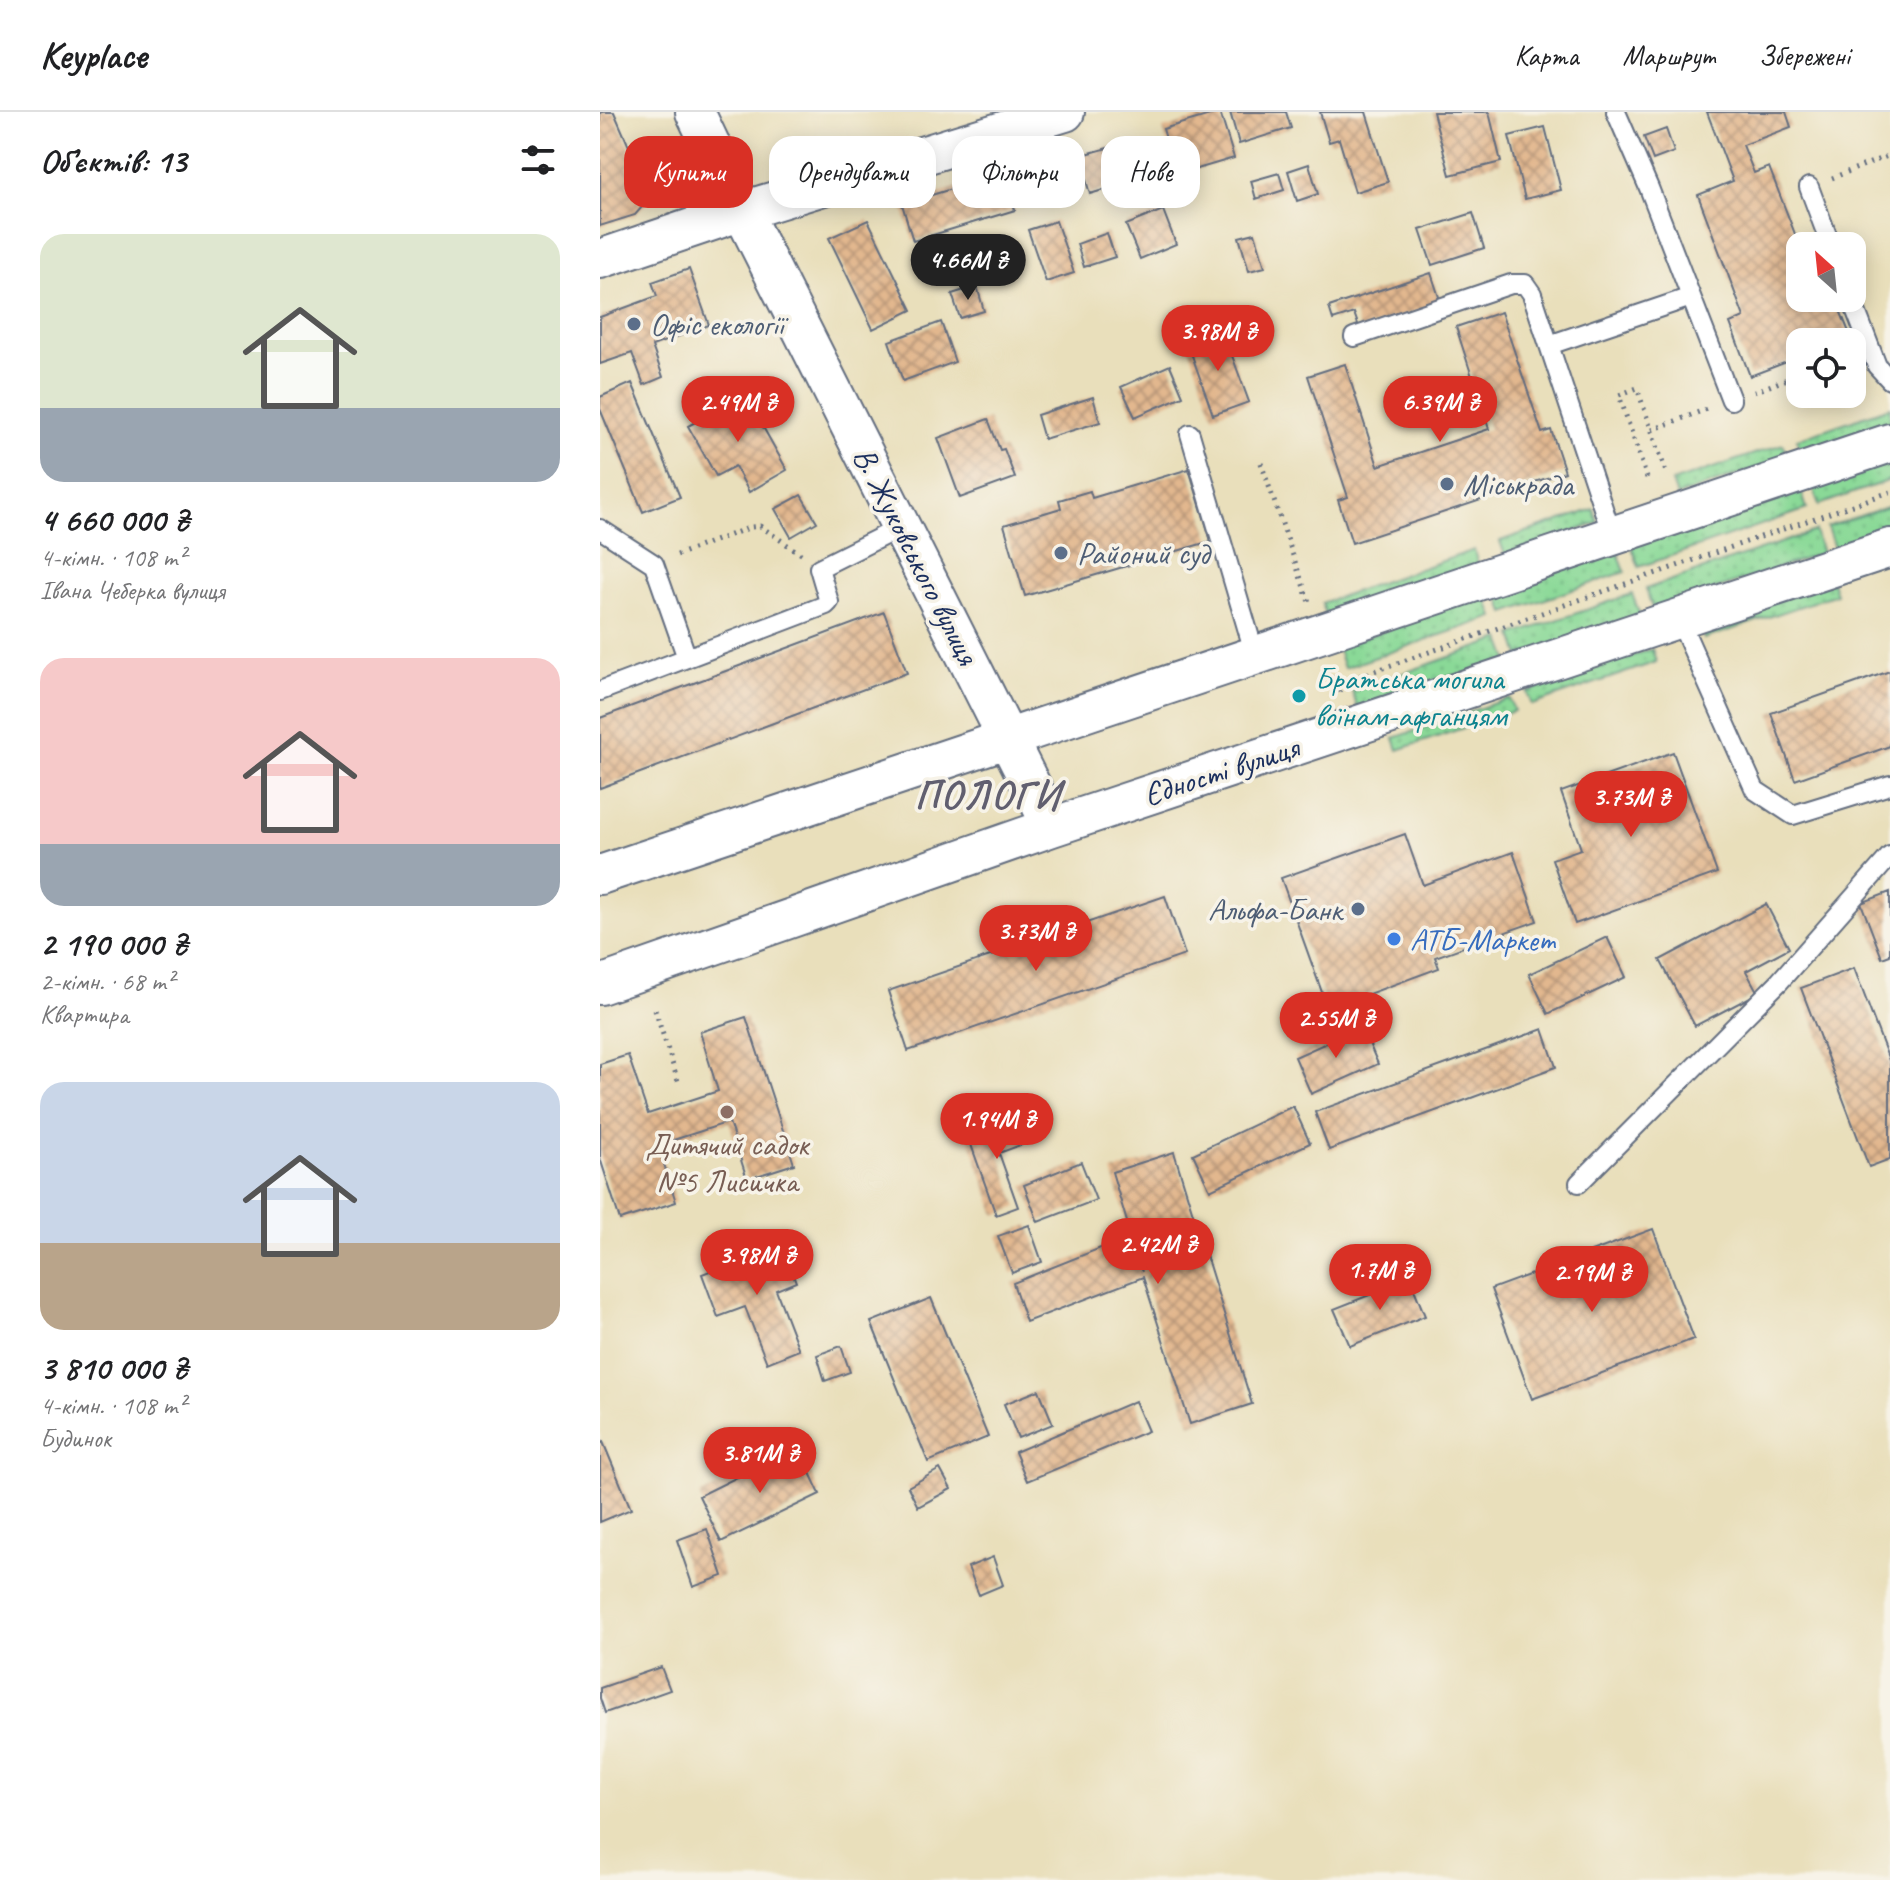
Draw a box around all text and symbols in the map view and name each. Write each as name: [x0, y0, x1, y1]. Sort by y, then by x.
text: Keyplace: [40, 32, 147, 79]
text: Карта: [1514, 38, 1578, 73]
text: Маршрут: [1622, 38, 1715, 73]
text: Збережені: [1759, 38, 1850, 73]
chip: Купити: [624, 136, 753, 208]
chip: Орендувати: [769, 136, 936, 208]
chip: Фільтри: [952, 136, 1085, 208]
chip: Нове: [1101, 136, 1200, 208]
icon: filters: [516, 138, 560, 182]
text: Об’єктів: 13: [40, 139, 186, 182]
north arrow: [1786, 232, 1866, 312]
map controls: [1786, 232, 1866, 408]
pin: 4.66M ₴: [894, 234, 1042, 302]
text: 4.66M ₴: [929, 243, 1007, 276]
icon: home: [228, 286, 372, 430]
place label: Офіс екології: [650, 304, 790, 345]
pin: 3.98M ₴: [1144, 305, 1292, 373]
text: 3.98M ₴: [1179, 314, 1257, 347]
marker: Офіс екології: [625, 315, 643, 333]
button: locate: [1786, 328, 1866, 408]
pin: 2.49M ₴: [664, 376, 812, 444]
pin: 6.39M ₴: [1366, 376, 1514, 444]
text: 2.49M ₴: [699, 385, 777, 418]
text: 6.39M ₴: [1401, 385, 1479, 418]
street label: В. Жуковського вулиця: [844, 440, 989, 673]
place label: Міськрада: [1463, 464, 1575, 505]
marker: Міськрада: [1438, 475, 1456, 493]
text: 4 660 000 ₴: [40, 498, 189, 541]
place label: Районий суд: [1077, 533, 1212, 574]
text: 4-кімн. · 108 m²: [40, 541, 186, 574]
marker: Районий суд: [1052, 544, 1070, 562]
text: Івана Чеберка вулиця: [40, 574, 225, 607]
place label: Братська могила воїнам-афганцям: [1315, 658, 1509, 736]
marker: Братська могила воїнам-афганцям: [1290, 687, 1308, 705]
icon: home: [228, 710, 372, 854]
street label: Єдності вулиця: [1138, 726, 1306, 815]
district label: ПОЛОГИ: [915, 770, 1066, 820]
pin: 3.73M ₴: [1557, 771, 1705, 839]
text: 3.73M ₴: [1592, 780, 1670, 813]
place label: Альфа-Банк: [1208, 889, 1344, 930]
marker: Альфа-Банк: [1349, 900, 1367, 918]
pin: 3.73M ₴: [962, 905, 1110, 973]
text: 3.73M ₴: [997, 914, 1075, 947]
place label: АТБ-Маркет: [1410, 919, 1557, 960]
text: 2 190 000 ₴: [40, 922, 187, 965]
marker: АТБ-Маркет: [1385, 930, 1403, 948]
text: 2-кімн. · 68 m²: [40, 965, 174, 998]
pin: 2.55M ₴: [1262, 992, 1410, 1060]
text: Квартира: [40, 998, 129, 1031]
text: 2.55M ₴: [1298, 1001, 1374, 1034]
pin: 1.94M ₴: [923, 1093, 1071, 1161]
text: 1.94M ₴: [958, 1102, 1036, 1135]
marker: Дитячий садок №5 Лисичка: [718, 1103, 736, 1121]
place label: Дитячий садок №5 Лисичка: [645, 1124, 811, 1202]
icon: home: [228, 1134, 372, 1278]
pin: 2.42M ₴: [1084, 1218, 1232, 1286]
text: 2.42M ₴: [1119, 1227, 1197, 1260]
pin: 3.98M ₴: [683, 1229, 831, 1297]
text: 3.98M ₴: [718, 1238, 796, 1271]
pin: 1.7M ₴: [1315, 1244, 1445, 1312]
pin: 2.19M ₴: [1518, 1246, 1666, 1314]
text: 1.7M ₴: [1347, 1253, 1413, 1286]
text: 2.19M ₴: [1553, 1255, 1631, 1288]
text: 3 810 000 ₴: [40, 1346, 187, 1389]
text: 4-кімн. · 108 m²: [40, 1389, 186, 1422]
text: Будинок: [40, 1422, 111, 1455]
pin: 3.81M ₴: [686, 1427, 834, 1495]
text: 3.81M ₴: [721, 1436, 799, 1469]

